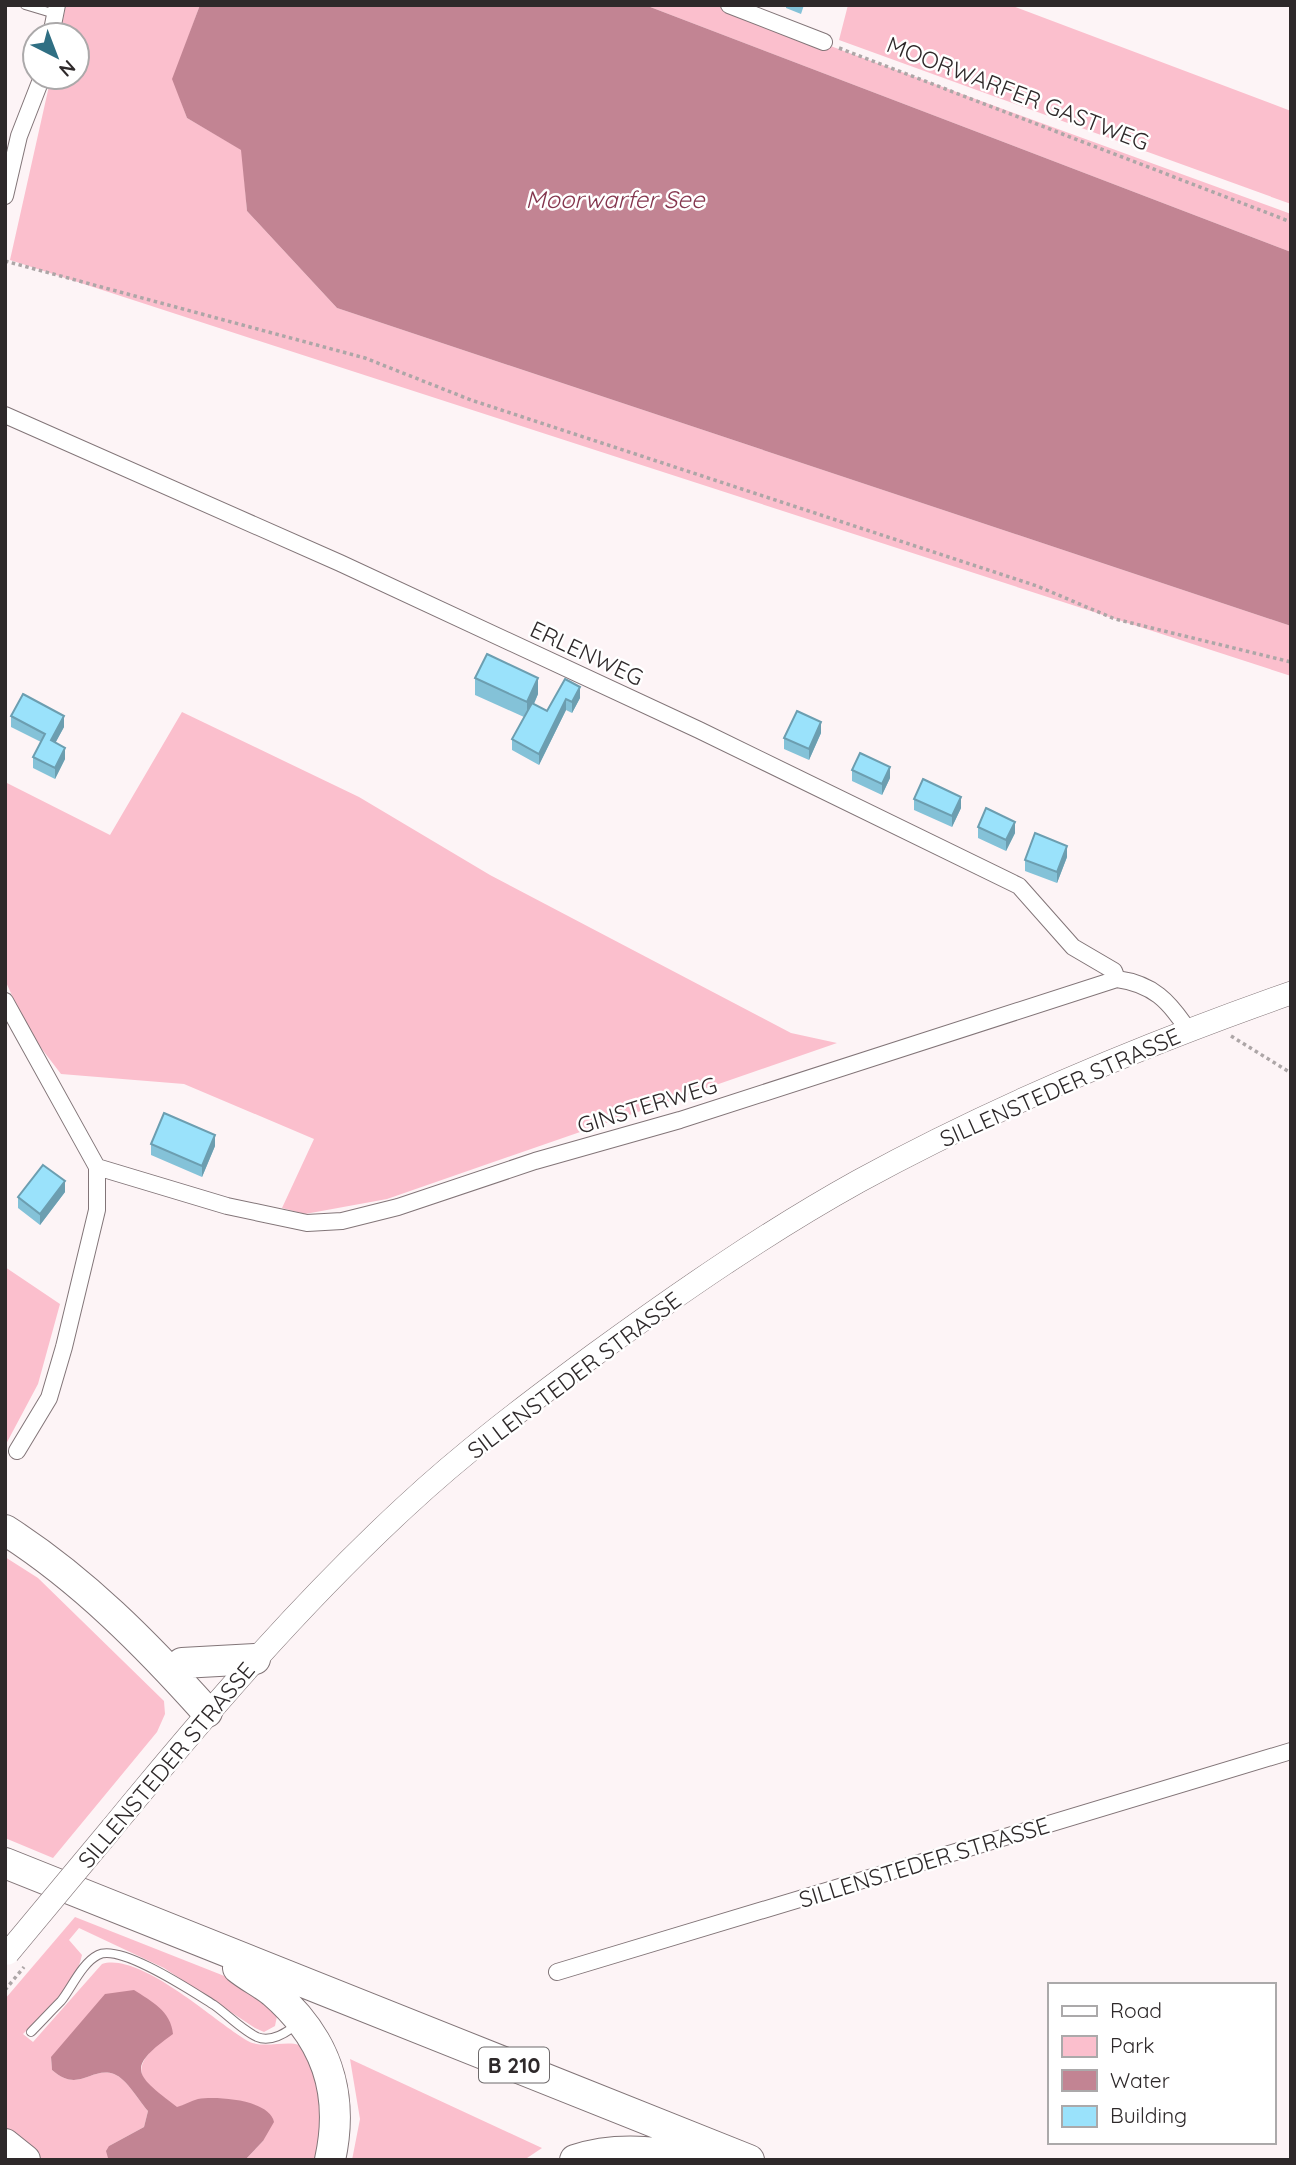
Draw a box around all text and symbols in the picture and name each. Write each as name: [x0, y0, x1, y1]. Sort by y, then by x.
north arrow: [21, 21, 91, 91]
street label: MOORWARFER GASTWEG: [883, 30, 1153, 156]
text: N: [54, 55, 81, 82]
water label: Moorwarfer See: [526, 184, 706, 214]
street label: ERLENWEG: [526, 614, 648, 692]
street label: SILLENSTEDER STRASSE: [935, 1021, 1185, 1153]
street label: GINSTERWEG: [573, 1070, 721, 1140]
street label: SILLENSTEDER STRASSE: [461, 1285, 687, 1465]
street label: SILLENSTEDER STRASSE: [71, 1656, 261, 1874]
street label: SILLENSTEDER STRASSE: [795, 1810, 1053, 1914]
legend: [1048, 1983, 1275, 2144]
text: Road: [1110, 1997, 1162, 2023]
text: Park: [1110, 2032, 1154, 2058]
road number: B 210: [479, 2048, 549, 2082]
text: Water: [1110, 2067, 1170, 2093]
text: Building: [1110, 2102, 1187, 2128]

